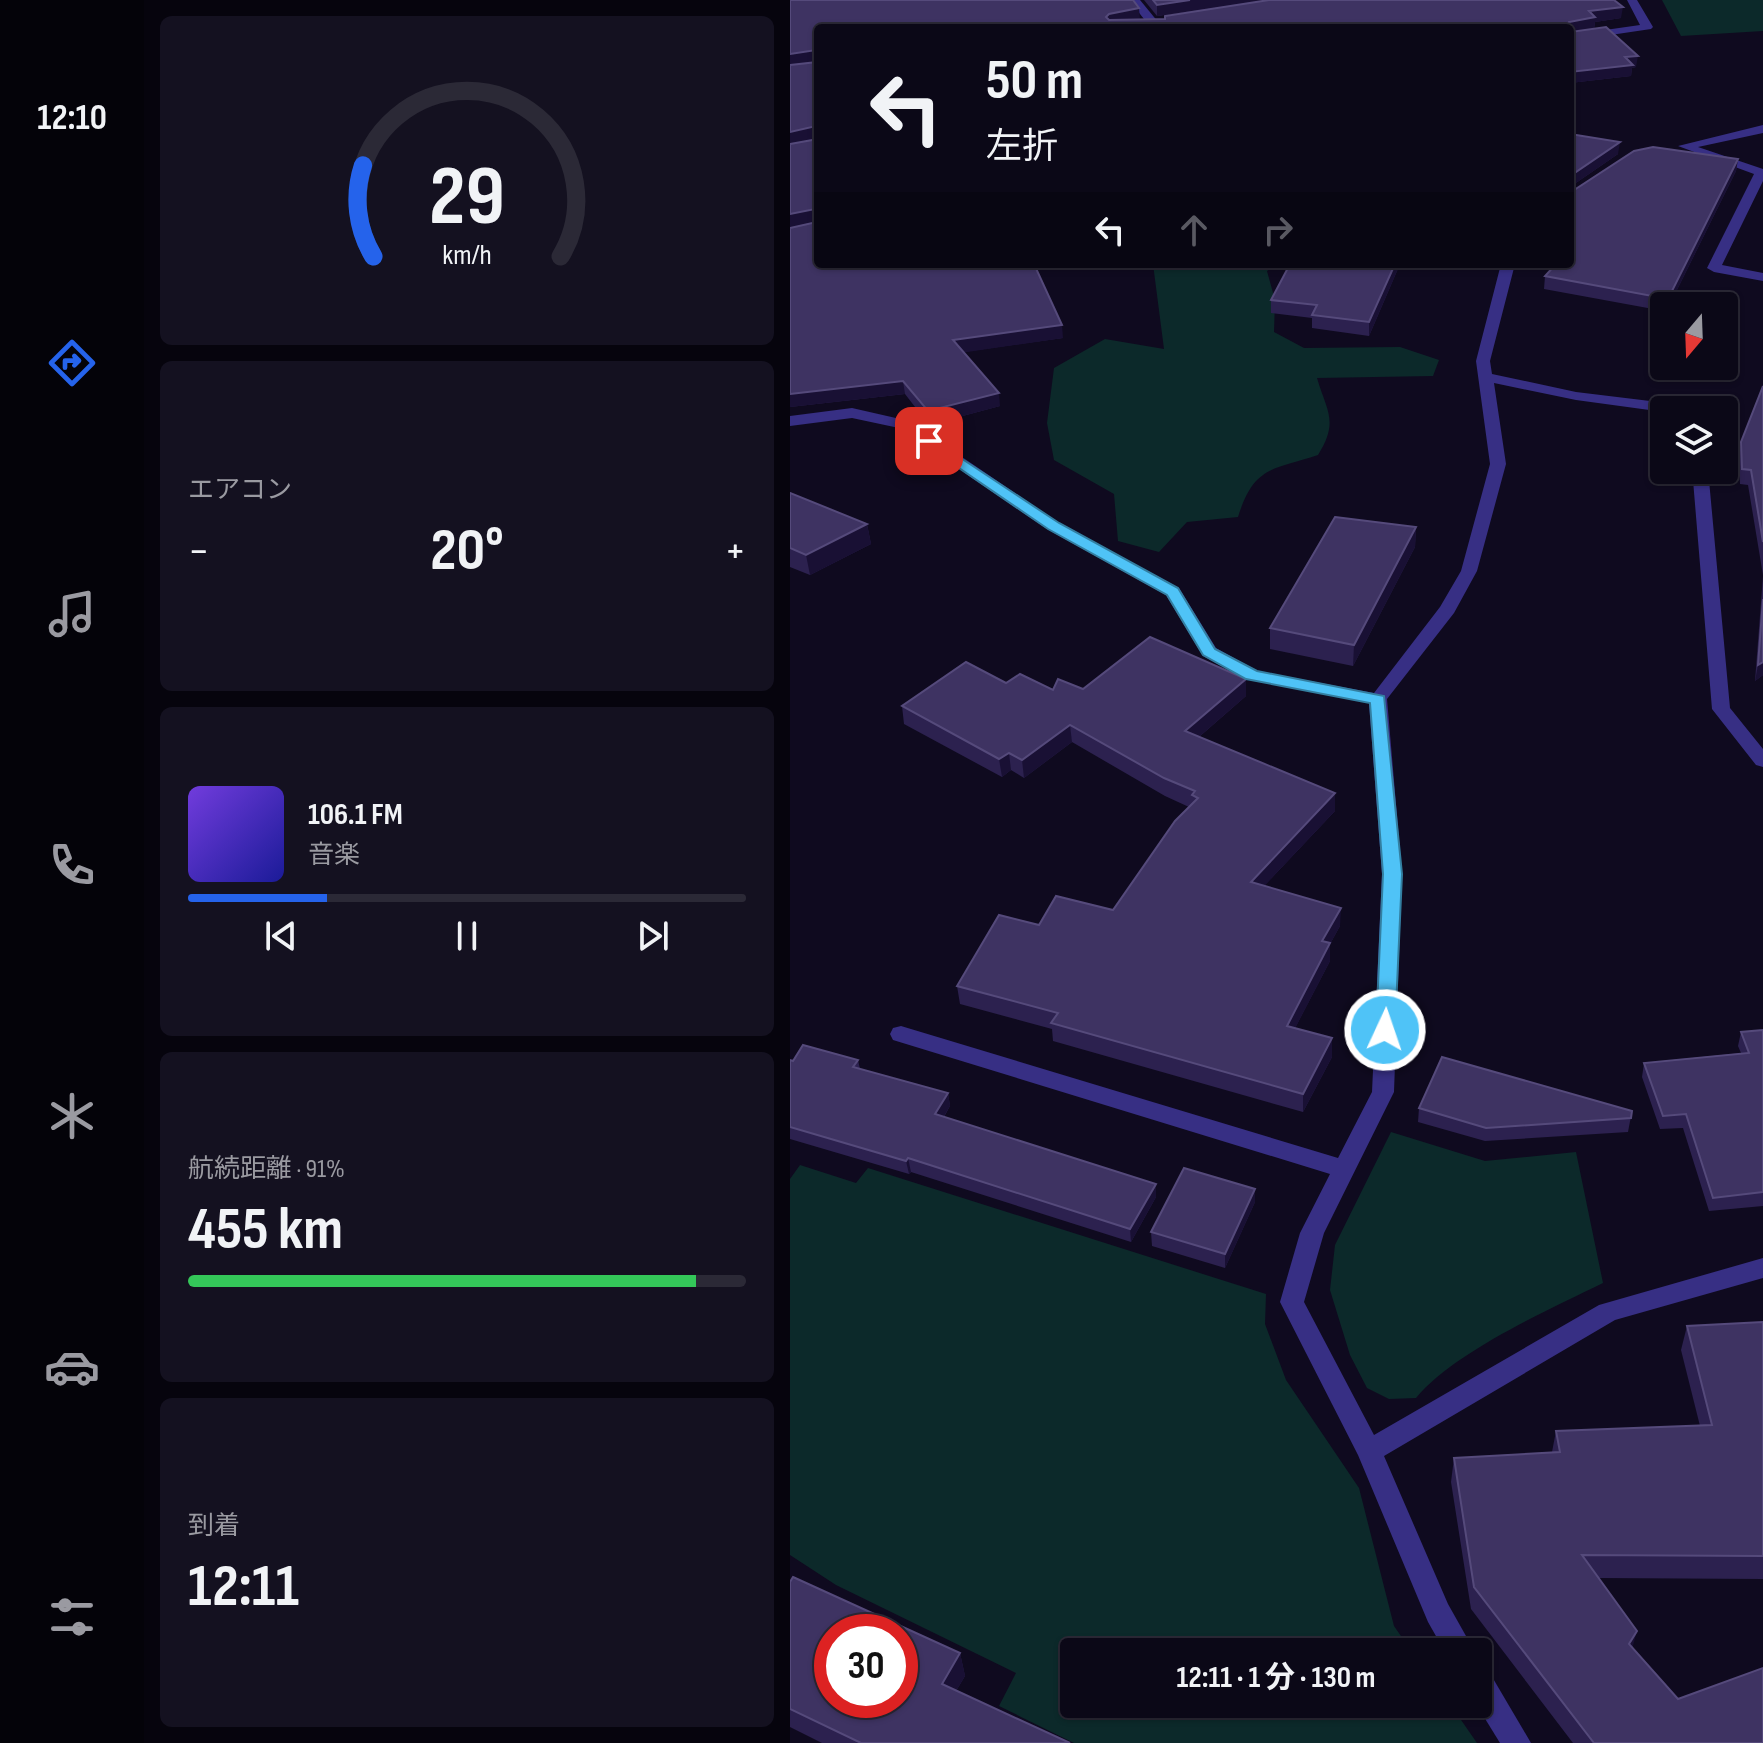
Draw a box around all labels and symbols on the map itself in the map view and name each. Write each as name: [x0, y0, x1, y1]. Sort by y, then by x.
north arrow: [1650, 292, 1738, 380]
pin: [895, 407, 963, 475]
position arrow: [1343, 988, 1427, 1072]
speed limit sign: 30: [814, 1614, 918, 1718]

